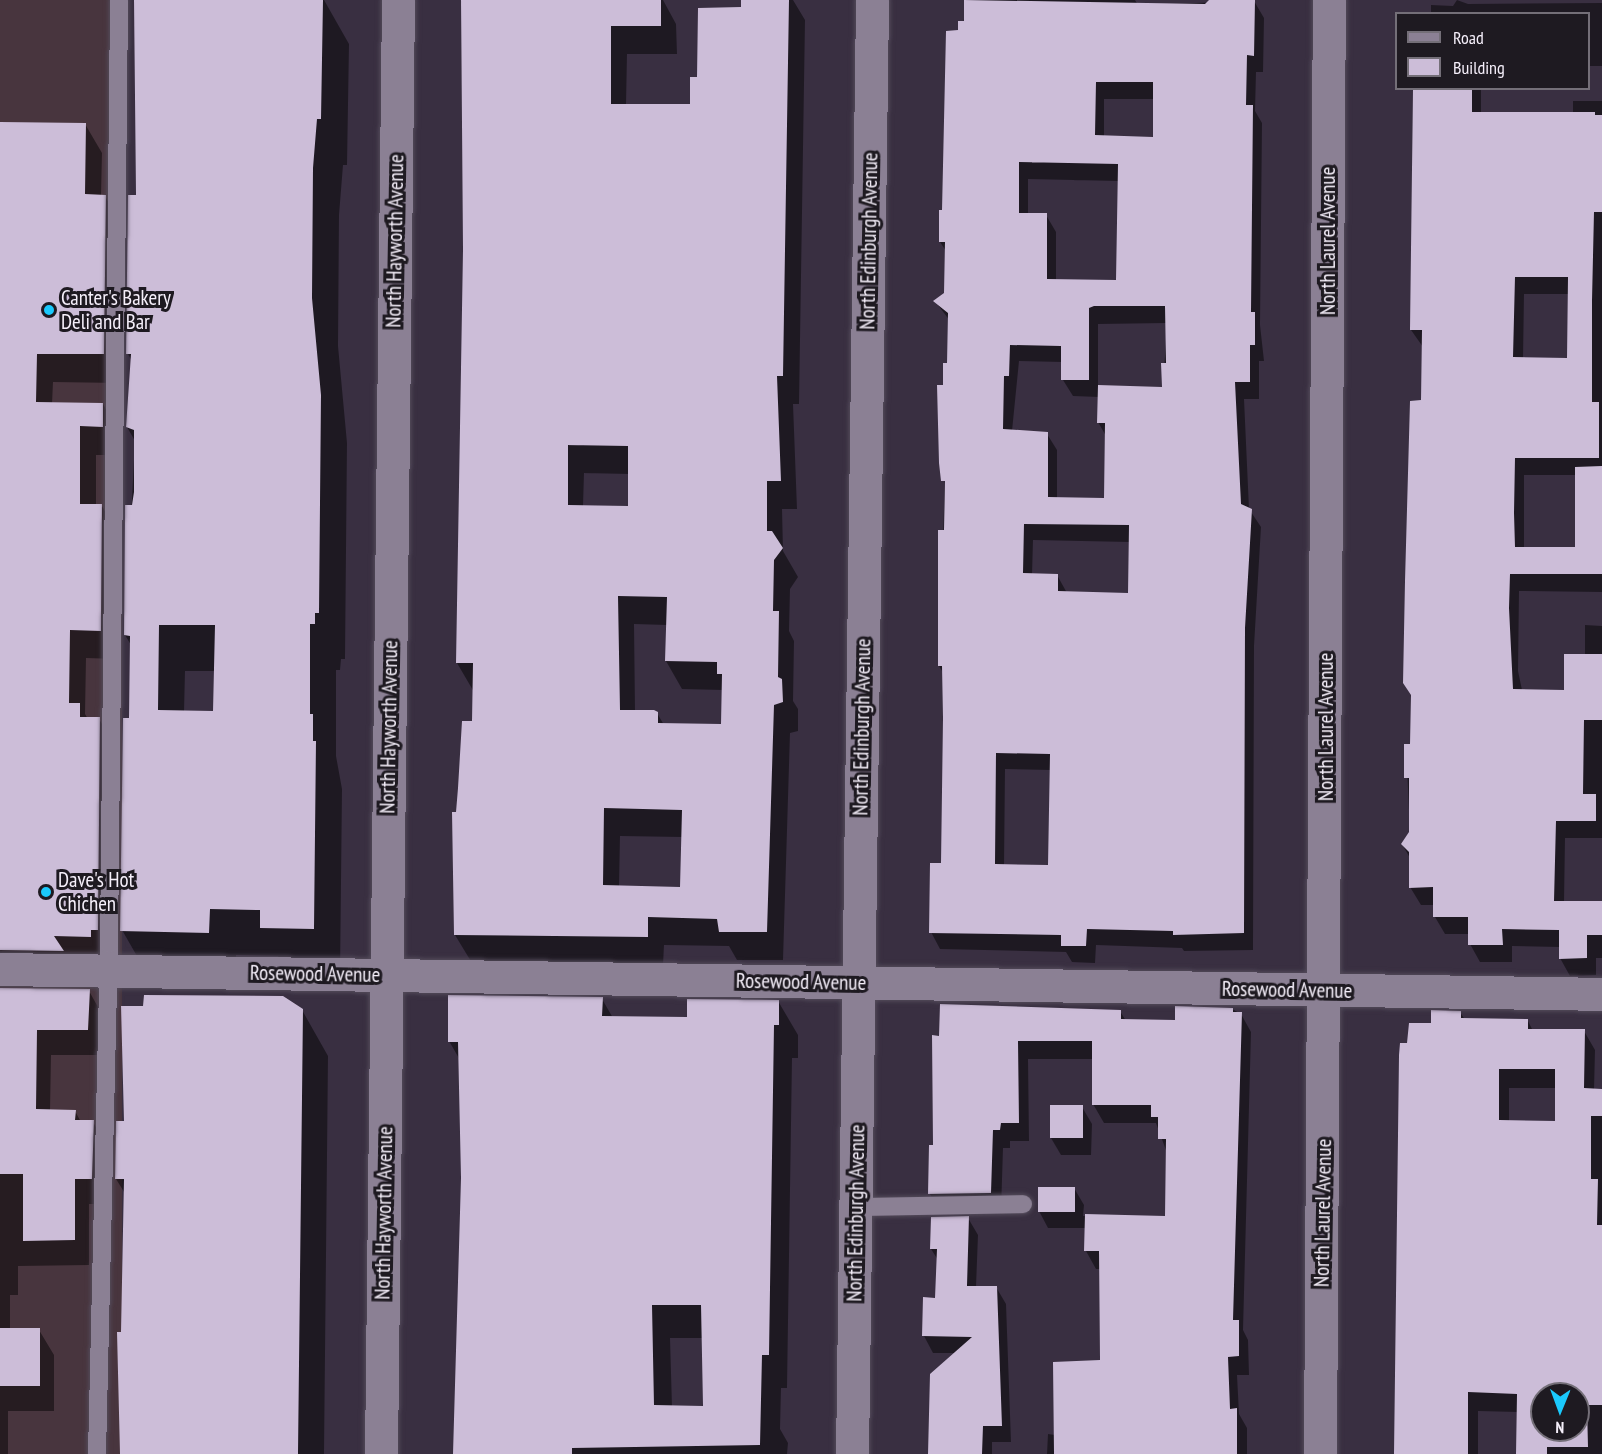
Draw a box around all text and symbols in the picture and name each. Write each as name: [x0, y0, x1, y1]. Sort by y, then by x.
legend: [1395, 12, 1590, 90]
text: Road: [1453, 26, 1484, 49]
text: Building: [1453, 56, 1505, 79]
street label: North Edinburgh Avenue: [855, 152, 883, 330]
street label: North Hayworth Avenue: [381, 154, 409, 328]
street label: North Laurel Avenue: [1315, 167, 1341, 315]
place label: Canter's Bakery Deli and Bar: [61, 285, 171, 335]
marker: Canter's Bakery Deli and Bar: [42, 303, 56, 317]
street label: North Edinburgh Avenue: [848, 638, 876, 816]
street label: North Hayworth Avenue: [375, 640, 403, 814]
street label: North Laurel Avenue: [1313, 653, 1339, 801]
place label: Dave's Hot Chichen: [58, 867, 134, 917]
marker: Dave's Hot Chichen: [39, 885, 53, 899]
street label: Rosewood Avenue: [249, 960, 381, 988]
street label: Rosewood Avenue: [735, 968, 867, 996]
street label: Rosewood Avenue: [1221, 976, 1353, 1004]
street label: North Edinburgh Avenue: [842, 1124, 870, 1302]
street label: North Hayworth Avenue: [370, 1126, 398, 1300]
street label: North Laurel Avenue: [1309, 1138, 1337, 1288]
north arrow: [1530, 1382, 1590, 1442]
text: N: [1555, 1418, 1564, 1438]

